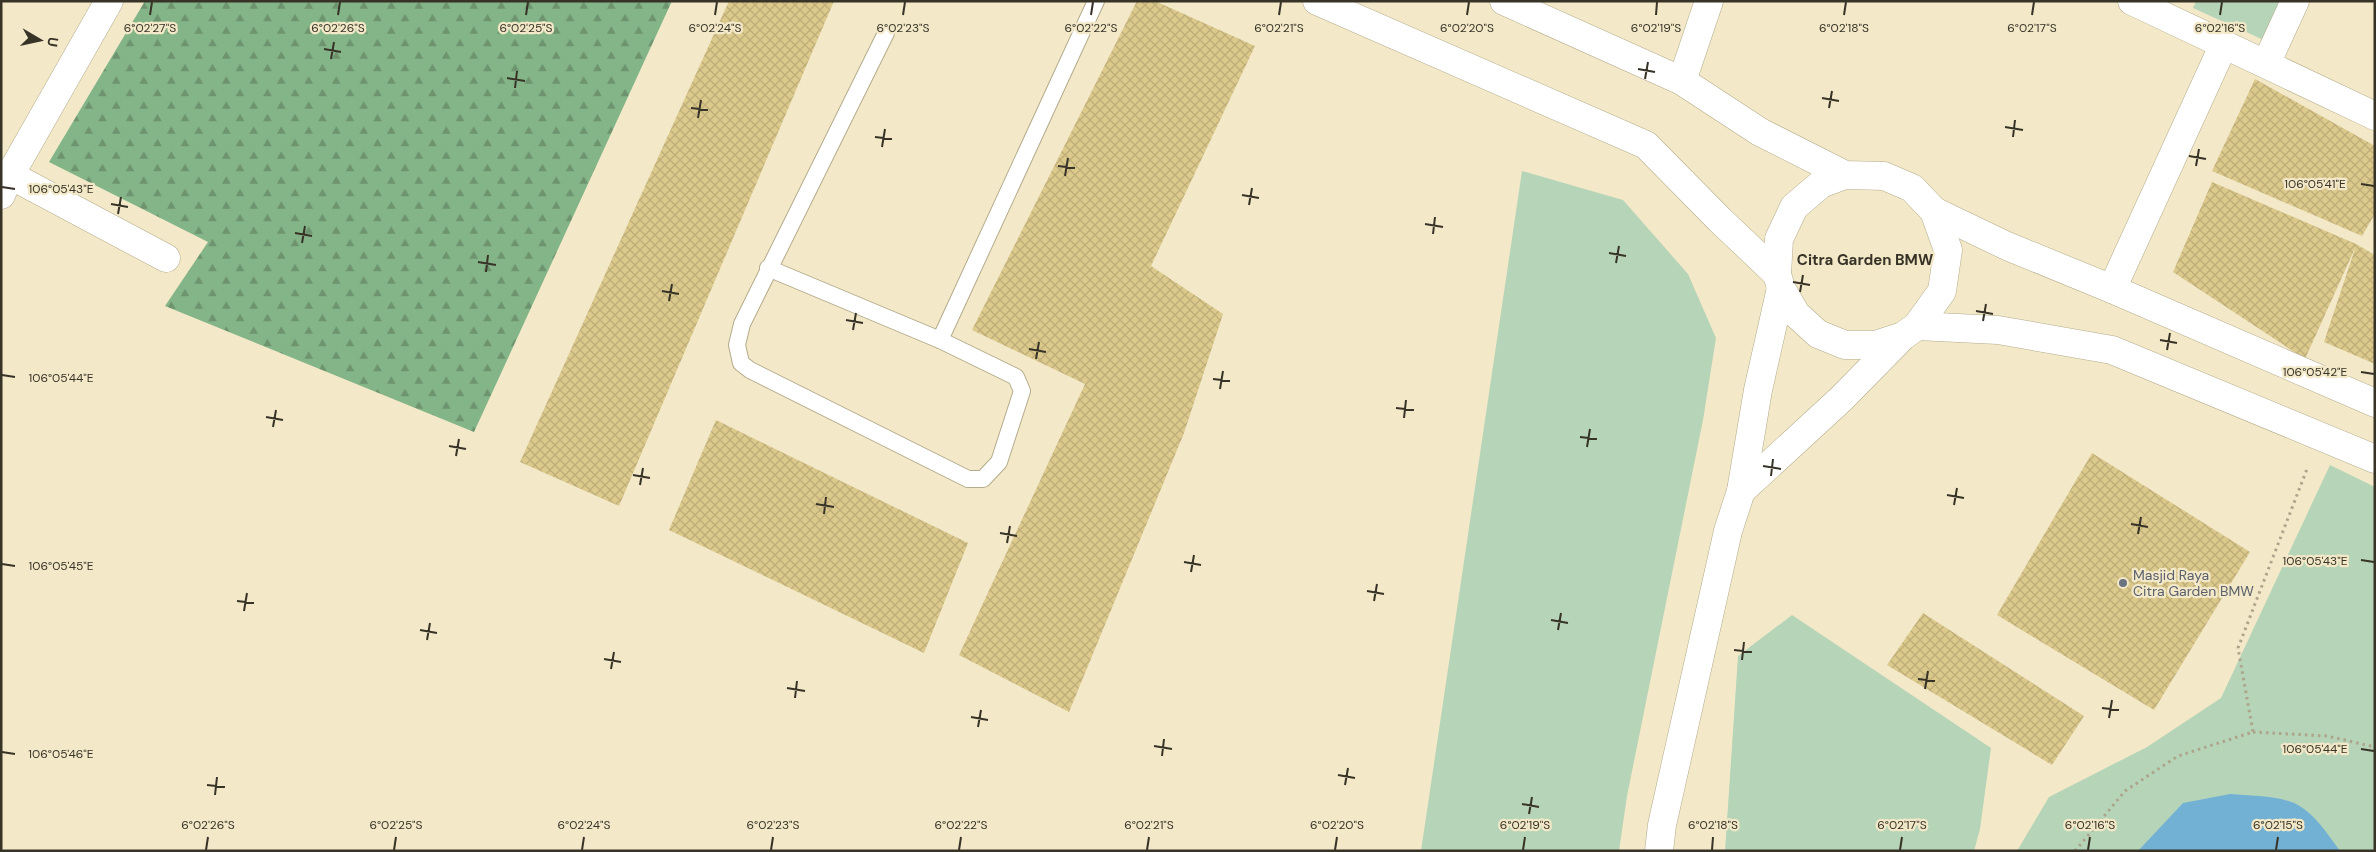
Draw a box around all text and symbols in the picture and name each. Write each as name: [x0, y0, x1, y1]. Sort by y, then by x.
north arrow: [15, 15, 65, 65]
text: 6°02'27"S: [124, 20, 176, 36]
text: 6°02'26"S: [311, 20, 365, 36]
text: 6°02'25"S: [499, 20, 553, 36]
text: 6°02'24"S: [688, 20, 742, 36]
text: 6°02'23"S: [876, 20, 930, 36]
text: 6°02'22"S: [1065, 20, 1117, 36]
text: 6°02'21"S: [1254, 20, 1304, 36]
text: 6°02'20"S: [1440, 20, 1494, 36]
text: 6°02'19"S: [1631, 20, 1681, 36]
text: 6°02'18"S: [1819, 20, 1869, 36]
text: 6°02'17"S: [2007, 20, 2057, 36]
text: 6°02'16"S: [2195, 20, 2245, 36]
text: U: [43, 36, 62, 48]
text: 106°05'41"E: [2284, 176, 2346, 192]
text: 106°05'43"E: [29, 181, 94, 197]
district label: Citra Garden BMW: [1797, 250, 1933, 270]
text: 106°05'42"E: [2283, 364, 2348, 380]
text: 106°05'44"E: [28, 370, 94, 386]
text: 106°05'43"E: [2283, 553, 2348, 569]
text: 106°05'45"E: [29, 558, 94, 574]
place label: Masjid Raya Citra Garden BMW: [2133, 566, 2254, 600]
marker: Masjid Raya Citra Garden BMW: [2117, 577, 2129, 589]
text: 106°05'44"E: [2282, 741, 2348, 757]
text: 106°05'46"E: [28, 746, 94, 762]
text: 6°02'26"S: [181, 817, 235, 833]
text: 6°02'25"S: [369, 817, 423, 833]
text: 6°02'24"S: [557, 817, 611, 833]
text: 6°02'23"S: [746, 817, 800, 833]
text: 6°02'22"S: [935, 817, 987, 833]
text: 6°02'21"S: [1124, 817, 1174, 833]
text: 6°02'20"S: [1310, 817, 1364, 833]
text: 6°02'19"S: [1500, 817, 1550, 833]
text: 6°02'18"S: [1688, 817, 1738, 833]
text: 6°02'17"S: [1877, 817, 1927, 833]
text: 6°02'16"S: [2065, 817, 2115, 833]
text: 6°02'15"S: [2253, 817, 2303, 833]

